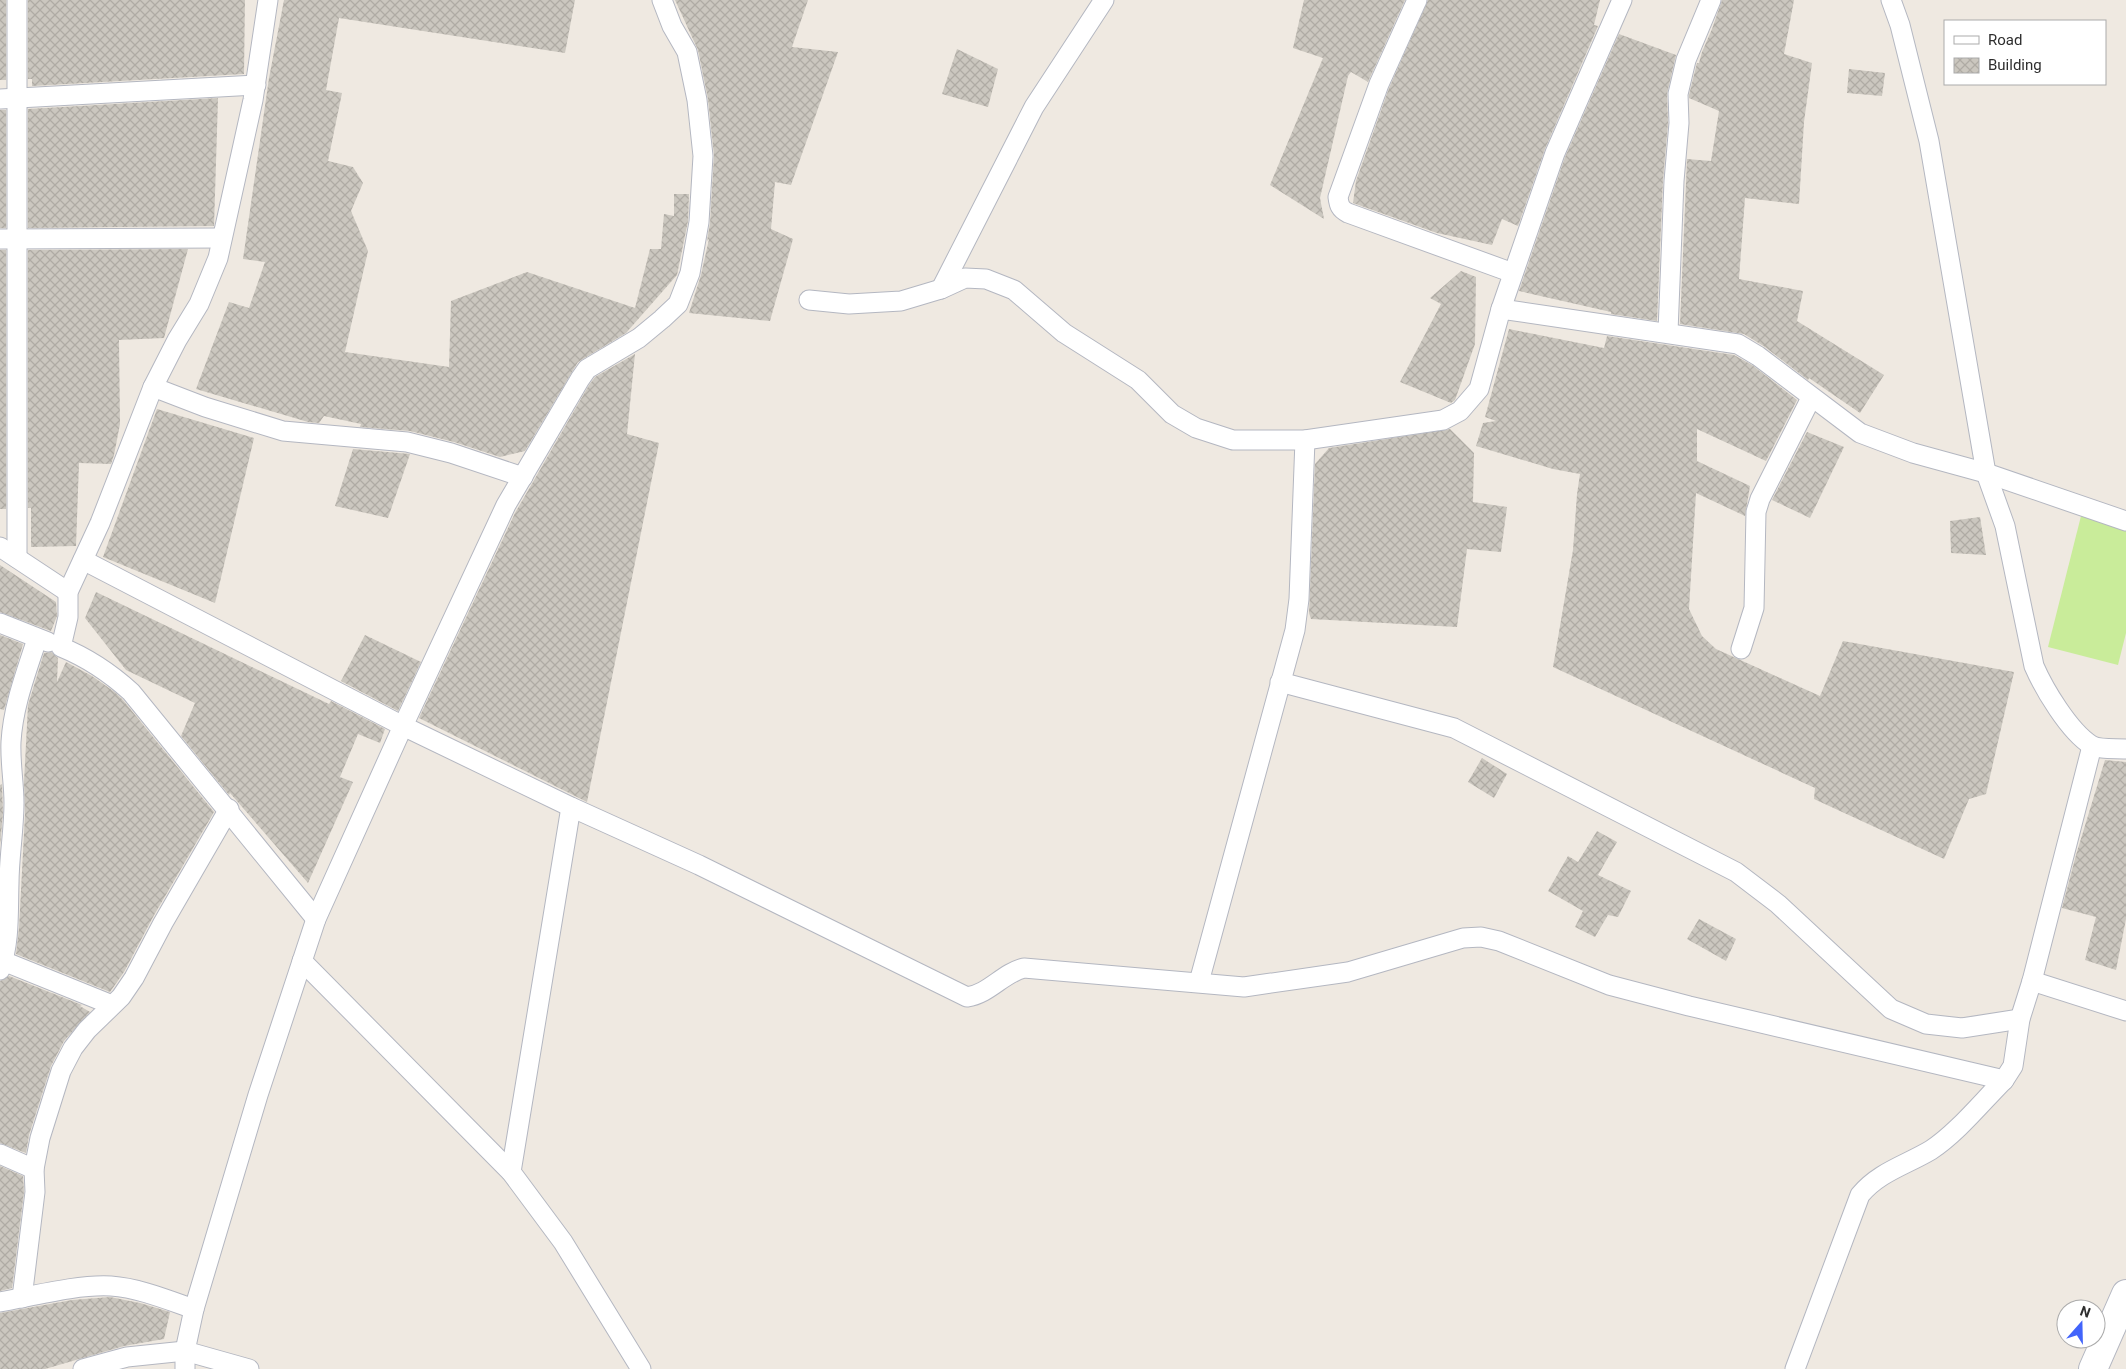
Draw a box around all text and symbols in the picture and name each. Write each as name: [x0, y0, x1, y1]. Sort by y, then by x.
legend: [1944, 20, 2106, 85]
text: Road: [1988, 31, 2022, 49]
text: Building: [1988, 56, 2042, 74]
north arrow: [2056, 1299, 2106, 1349]
text: N: [2078, 1303, 2093, 1321]

